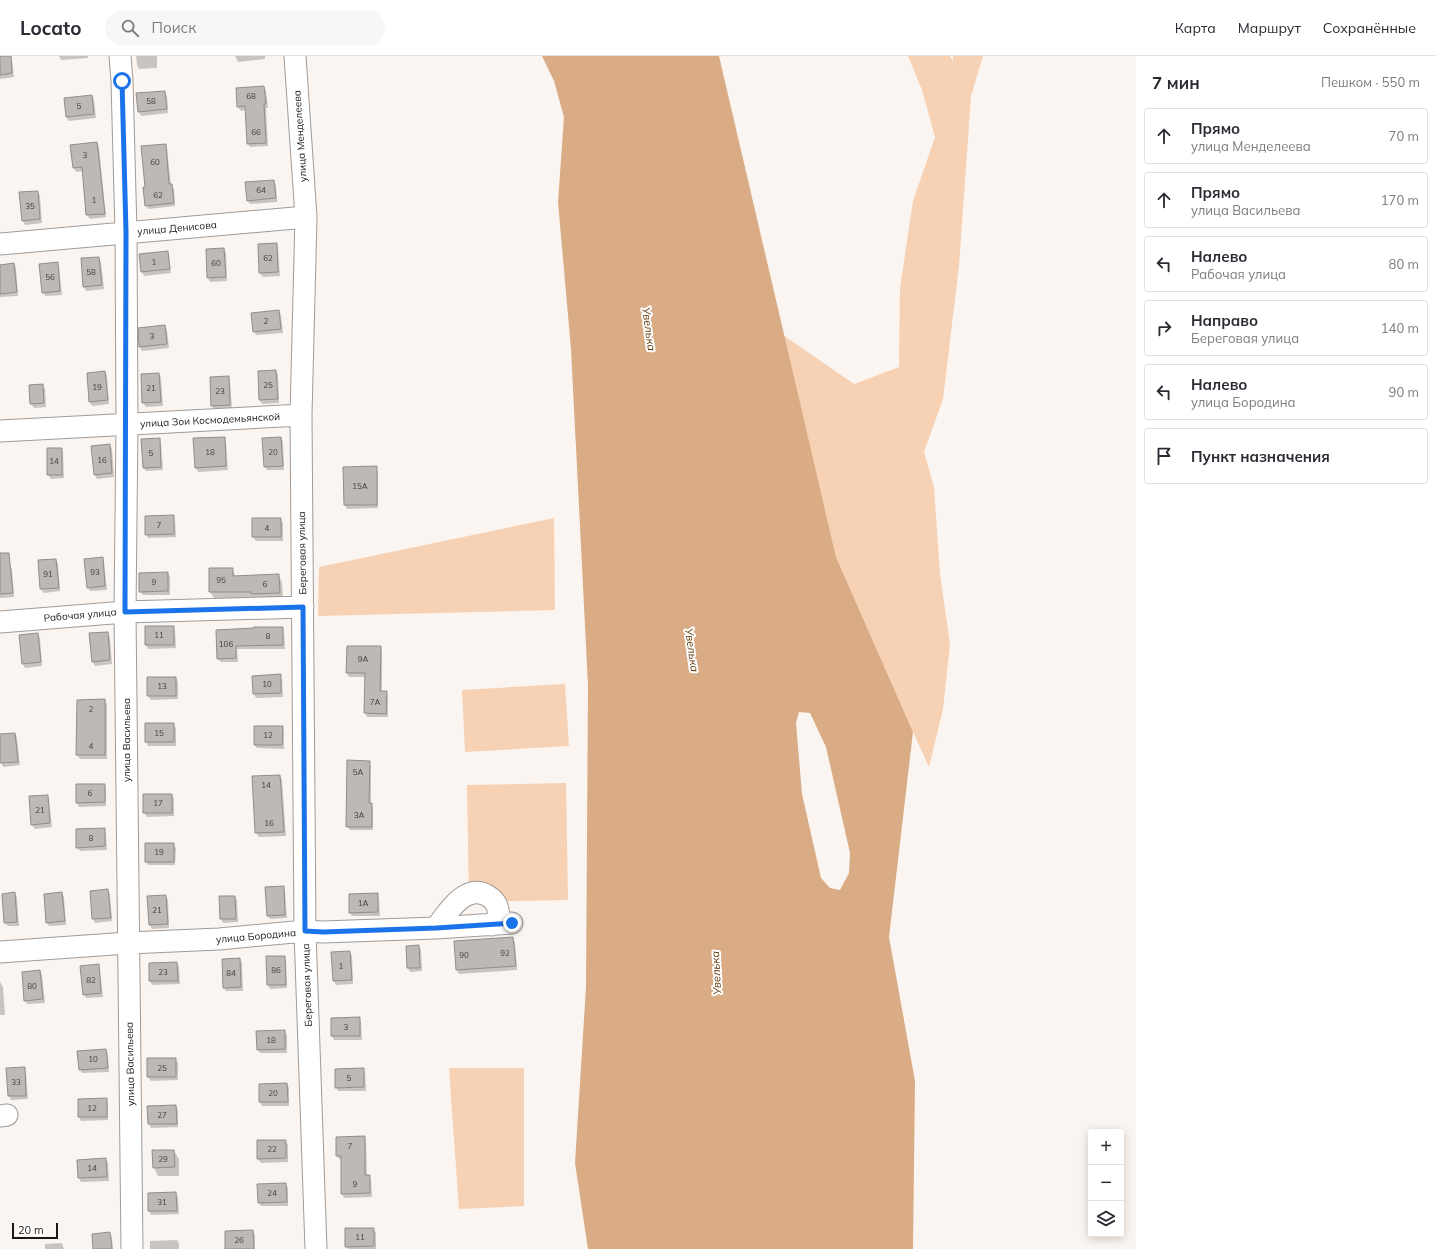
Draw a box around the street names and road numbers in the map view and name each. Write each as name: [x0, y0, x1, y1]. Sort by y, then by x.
street label: улица Менделеева: [290, 90, 310, 182]
street label: улица Денисова: [137, 218, 217, 238]
street label: улица Зои Космодемьянской: [140, 410, 280, 430]
street label: Береговая улица: [295, 511, 309, 595]
street label: Рабочая улица: [43, 605, 117, 625]
street label: улица Васильева: [120, 698, 133, 782]
street label: улица Бородина: [215, 926, 297, 946]
street label: Береговая улица: [299, 943, 315, 1027]
street label: улица Васильева: [123, 1022, 137, 1106]

